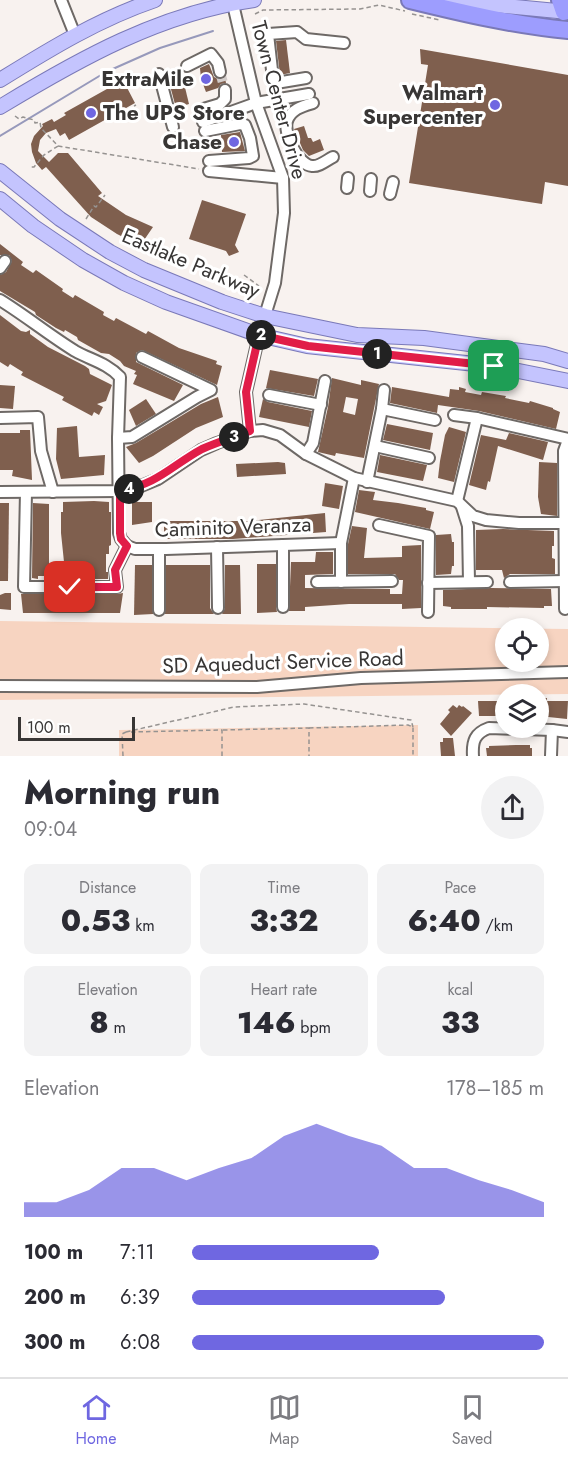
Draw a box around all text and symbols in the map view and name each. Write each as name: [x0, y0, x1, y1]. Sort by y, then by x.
street label: Town Center Drive: [243, 18, 315, 183]
place label: ExtraMile: [101, 64, 194, 94]
marker: ExtraMile: [199, 72, 213, 86]
place label: Walmart Supercenter: [363, 78, 483, 132]
place label: The UPS Store: [103, 98, 245, 128]
marker: Walmart Supercenter: [488, 98, 502, 112]
marker: The UPS Store: [84, 106, 98, 120]
place label: Chase: [162, 127, 222, 157]
marker: Chase: [227, 135, 241, 149]
street label: Eastlake Parkway: [117, 220, 265, 306]
pin: 2: [246, 320, 276, 350]
text: 2: [256, 323, 266, 346]
pin: 1: [362, 339, 392, 369]
pin: [468, 340, 519, 391]
text: 1: [373, 342, 381, 365]
icon: arrive: [477, 349, 510, 382]
pin: 3: [219, 422, 249, 452]
text: 3: [229, 425, 239, 448]
pin: 4: [114, 474, 144, 504]
text: 4: [123, 477, 135, 500]
street label: Caminito Veranza: [154, 509, 312, 545]
pin: [44, 561, 95, 612]
icon: check: [53, 570, 86, 603]
map controls: [495, 618, 549, 738]
button: locate: [495, 618, 549, 672]
street label: SD Aqueduct Service Road: [162, 643, 404, 681]
button: layers: [495, 684, 549, 738]
scale bar: [18, 714, 135, 742]
text: 100 m: [27, 716, 71, 739]
text: Morning run: [24, 769, 220, 816]
button: share: [481, 776, 544, 839]
text: 09:04: [24, 815, 77, 844]
text: Distance: [79, 876, 136, 899]
text: Time: [268, 876, 300, 899]
text: Pace: [444, 876, 476, 899]
text: 0.53: [61, 899, 130, 942]
text: 3:32: [250, 899, 318, 942]
text: 6:40: [407, 899, 481, 942]
text: km: [130, 914, 155, 937]
text: /km: [481, 914, 513, 937]
text: Elevation: [77, 978, 138, 1001]
text: Heart rate: [251, 978, 317, 1001]
text: kcal: [447, 978, 473, 1001]
text: 8: [89, 1001, 109, 1044]
text: 146: [237, 1001, 296, 1044]
text: 33: [441, 1001, 480, 1044]
text: m: [109, 1016, 126, 1039]
text: bpm: [296, 1016, 331, 1039]
text: Elevation: [24, 1074, 99, 1103]
text: 178–185 m: [446, 1074, 544, 1103]
text: 100 m: [24, 1238, 83, 1267]
text: 7:11: [120, 1238, 155, 1267]
text: 200 m: [24, 1283, 86, 1312]
text: 6:39: [120, 1283, 160, 1312]
text: 300 m: [24, 1328, 85, 1357]
text: 6:08: [120, 1328, 160, 1357]
tab: Home: [76, 1391, 116, 1450]
tab: Map: [268, 1391, 301, 1450]
tab: Saved: [452, 1391, 492, 1450]

